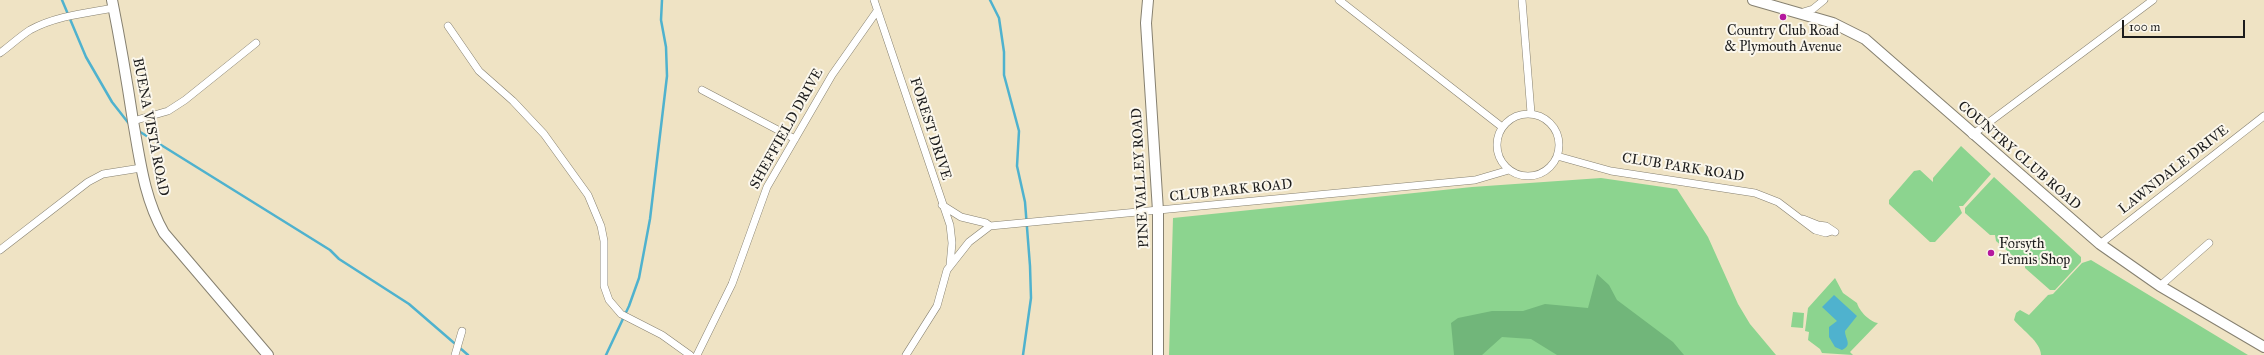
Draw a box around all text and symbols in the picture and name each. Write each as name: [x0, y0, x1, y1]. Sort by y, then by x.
marker: Country Club Road & Plymouth Avenue: [1778, 12, 1788, 22]
scale bar: [2124, 12, 2247, 38]
text: 100 m: [2129, 20, 2160, 34]
place label: Country Club Road & Plymouth Avenue: [1724, 24, 1842, 56]
street label: BUENA VISTA ROAD: [128, 56, 172, 198]
street label: SHEFFIELD DRIVE: [747, 66, 827, 192]
street label: FOREST DRIVE: [906, 76, 954, 182]
street label: COUNTRY CLUB ROAD: [1954, 98, 2084, 214]
street label: PINE VALLEY ROAD: [1129, 108, 1153, 248]
street label: LAWNDALE DRIVE: [2116, 122, 2232, 218]
street label: CLUB PARK ROAD: [1621, 150, 1745, 186]
street label: CLUB PARK ROAD: [1169, 176, 1293, 206]
place label: Forsyth Tennis Shop: [1999, 237, 2070, 270]
marker: Forsyth Tennis Shop: [1986, 248, 1996, 258]

